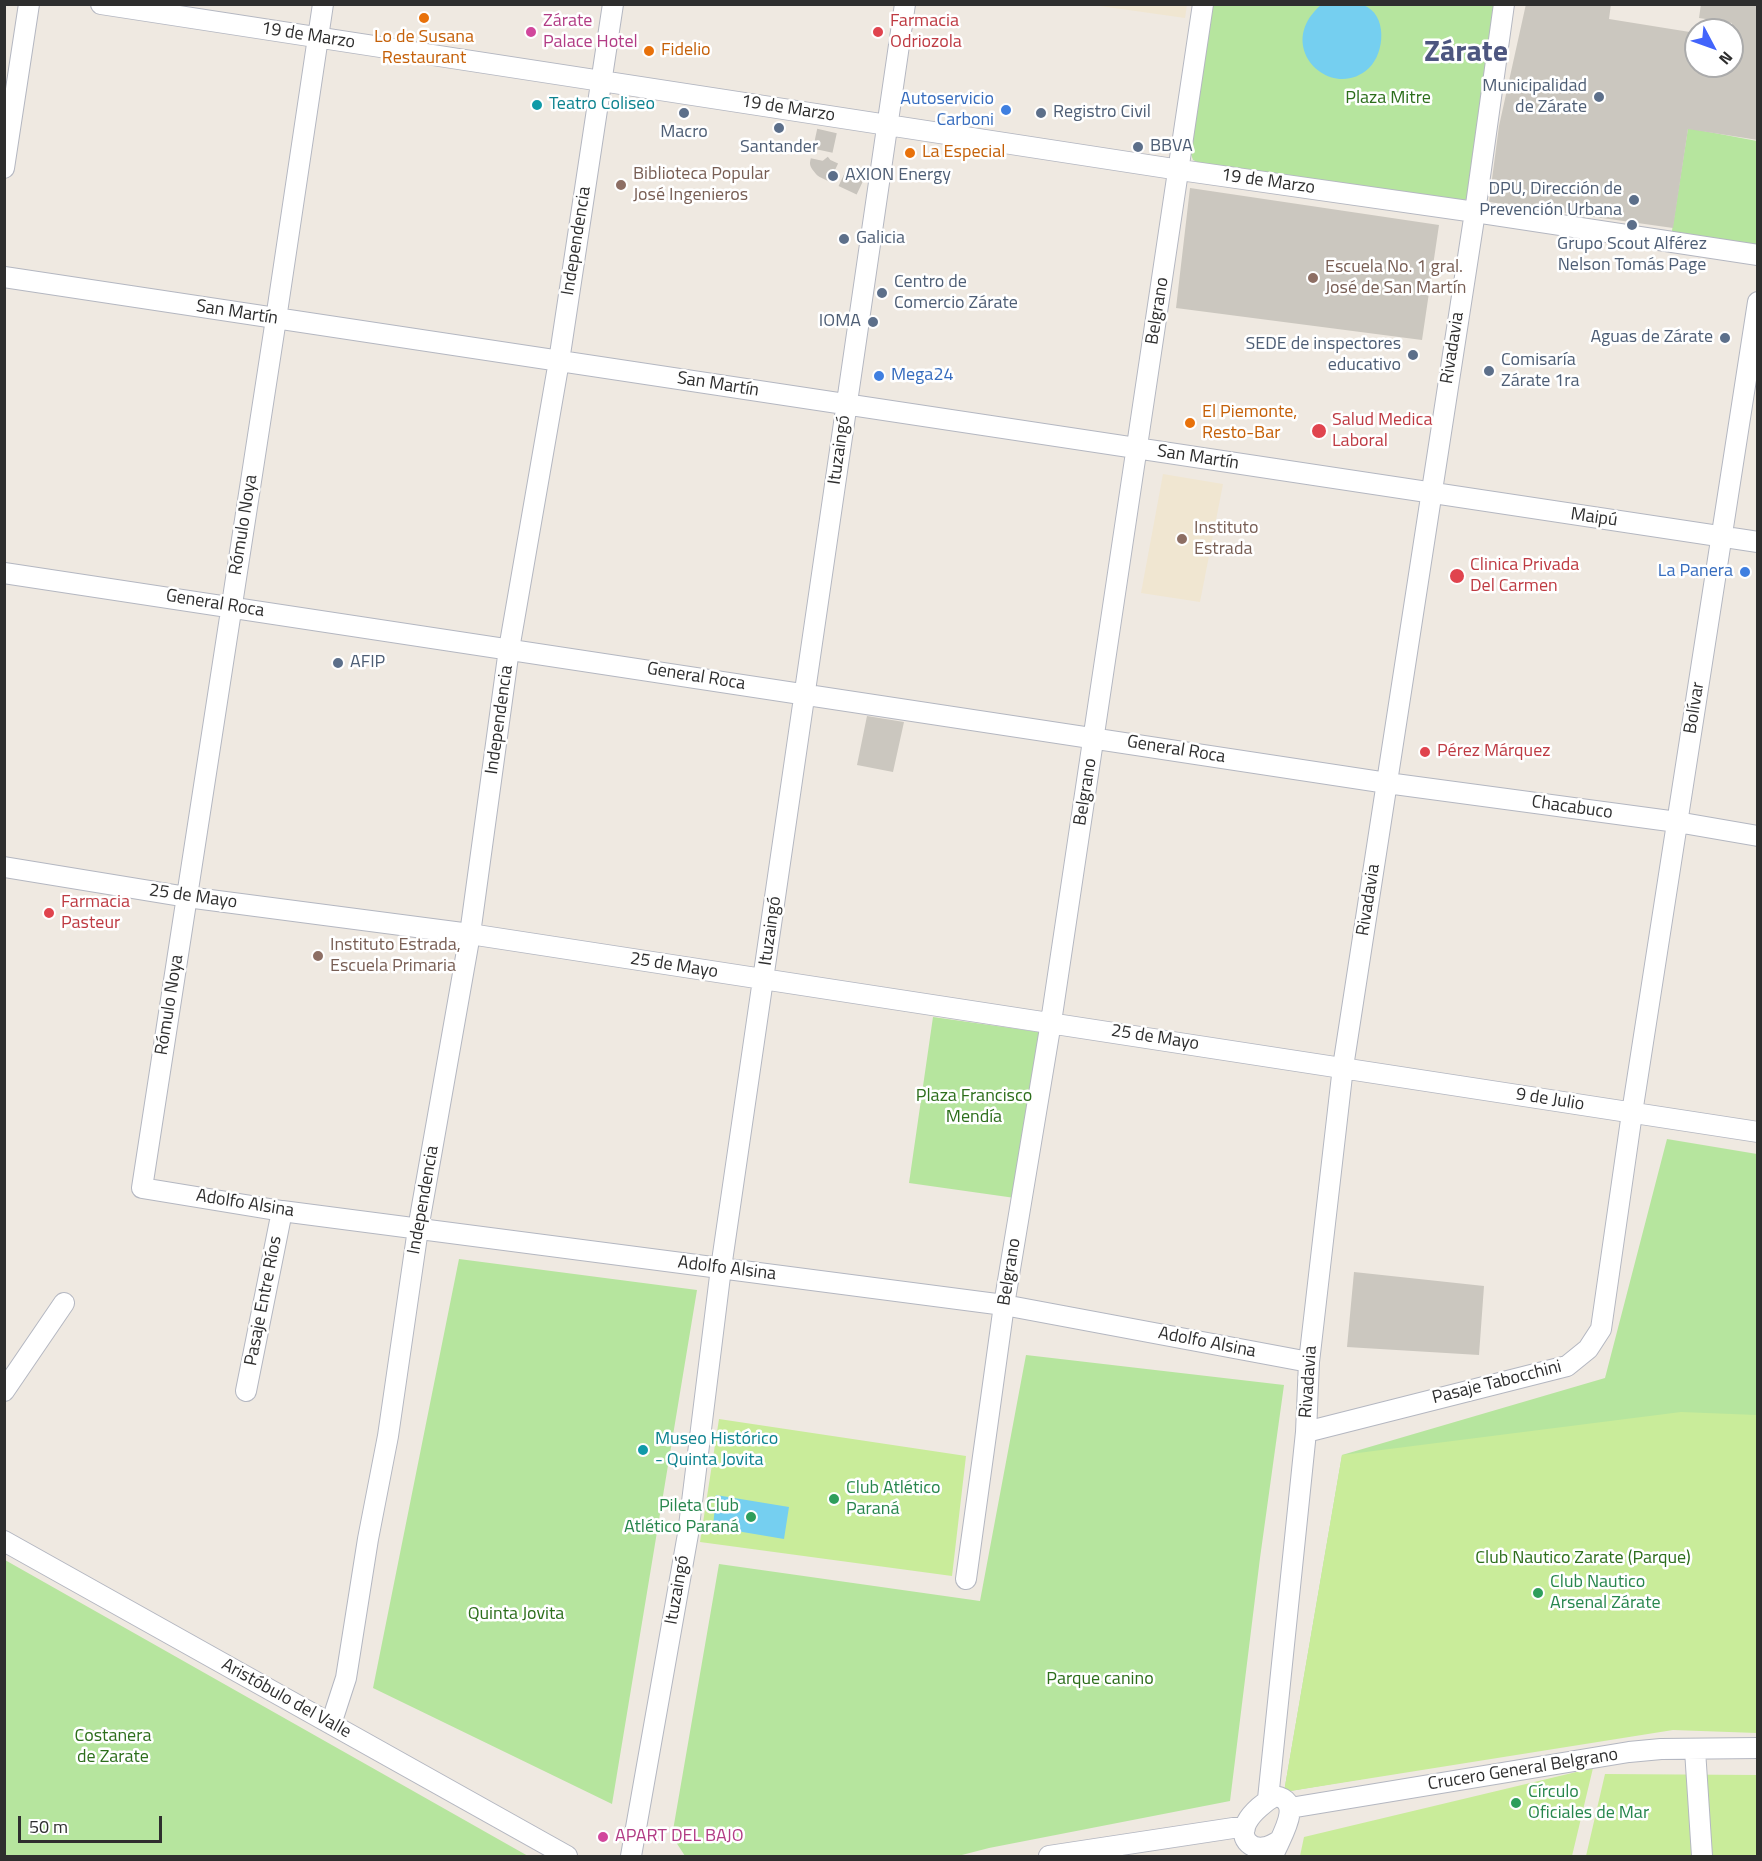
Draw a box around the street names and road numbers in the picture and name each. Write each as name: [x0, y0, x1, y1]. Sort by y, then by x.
street label: 19 de Marzo: [260, 18, 356, 54]
street label: 19 de Marzo: [740, 91, 836, 127]
street label: 19 de Marzo: [1220, 165, 1316, 199]
street label: Independencia: [558, 185, 596, 297]
street label: Belgrano: [1142, 276, 1174, 346]
street label: San Martín: [194, 296, 280, 330]
street label: Rivadavia: [1437, 310, 1469, 386]
street label: San Martín: [675, 368, 761, 402]
street label: Ituzaingó: [824, 414, 856, 486]
street label: San Martín: [1155, 441, 1241, 475]
street label: Rómulo Noya: [225, 473, 263, 577]
street label: Maipú: [1569, 504, 1619, 532]
street label: General Roca: [164, 586, 266, 622]
street label: General Roca: [645, 659, 747, 695]
street label: Independencia: [482, 664, 518, 776]
street label: Bolívar: [1680, 680, 1710, 736]
street label: General Roca: [1125, 732, 1227, 768]
street label: Belgrano: [1070, 757, 1102, 827]
street label: Chacabuco: [1530, 792, 1614, 824]
street label: Rivadavia: [1353, 862, 1385, 938]
street label: 25 de Mayo: [148, 880, 238, 914]
street label: Ituzaingó: [755, 895, 787, 967]
street label: 25 de Mayo: [628, 948, 720, 984]
street label: Rómulo Noya: [151, 953, 189, 1057]
street label: 25 de Mayo: [1109, 1020, 1201, 1056]
street label: 9 de Julio: [1514, 1084, 1586, 1116]
street label: Independencia: [404, 1144, 444, 1256]
street label: Adolfo Alsina: [194, 1186, 296, 1222]
street label: Pasaje Entre Ríos: [241, 1234, 287, 1368]
street label: Belgrano: [994, 1237, 1026, 1307]
street label: Adolfo Alsina: [677, 1252, 777, 1286]
street label: Adolfo Alsina: [1156, 1323, 1258, 1363]
street label: Rivadavia: [1296, 1345, 1322, 1419]
street label: Pasaje Tabocchini: [1430, 1356, 1564, 1410]
street label: Ituzaingó: [661, 1554, 695, 1626]
street label: Aristóbulo del Valle: [217, 1654, 355, 1744]
street label: Crucero General Belgrano: [1426, 1744, 1620, 1796]

